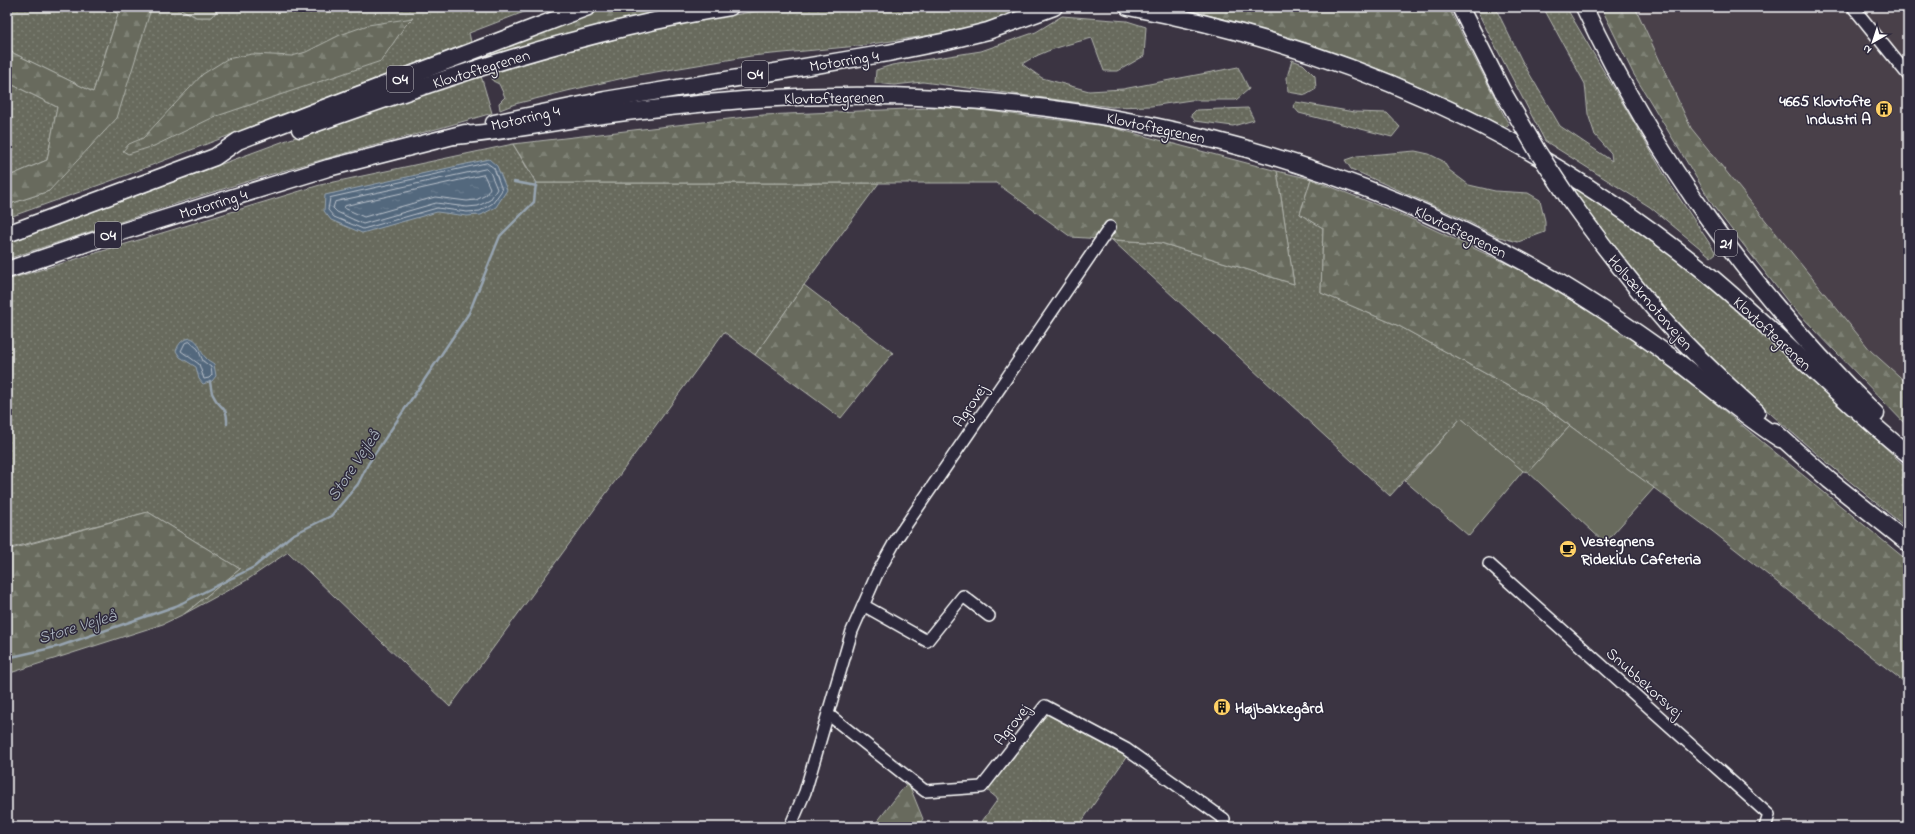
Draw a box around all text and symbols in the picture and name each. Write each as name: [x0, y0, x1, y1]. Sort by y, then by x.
north arrow: [1853, 22, 1893, 62]
text: N: [1859, 40, 1875, 58]
street label: Klovtoftegrenen: [430, 44, 533, 96]
street label: Motorring 4: [808, 45, 881, 79]
road number: O4: [742, 61, 768, 87]
road number: O4: [387, 66, 413, 92]
street label: Klovtoftegrenen: [784, 86, 884, 112]
place label: 4665 Klovtofte Industri A: [1778, 90, 1872, 132]
street label: Motorring 4: [489, 99, 563, 139]
building icon: 4665 Klovtofte Industri A: [1874, 99, 1894, 119]
street label: Klovtoftegrenen: [1104, 107, 1207, 151]
street label: Motorring 4: [177, 183, 251, 227]
street label: Klovtoftegrenen: [1410, 200, 1511, 266]
road number: O4: [95, 222, 121, 248]
road number: 21: [1715, 230, 1737, 256]
street label: Holbækmotorvejen: [1601, 250, 1698, 357]
street label: Klovtoftegrenen: [1727, 292, 1817, 377]
street label: Agrovej: [947, 379, 994, 432]
water label: Store Vejleå: [321, 424, 388, 507]
place label: Vestegnens Rideklub Cafeteria: [1580, 530, 1702, 572]
cafe icon: Vestegnens Rideklub Cafeteria: [1558, 539, 1578, 559]
water label: Store Vejleå: [35, 603, 121, 651]
street label: Snubbekorsvej: [1600, 642, 1688, 725]
building icon: Højbakkegård: [1212, 697, 1232, 717]
place label: Højbakkegård: [1235, 697, 1324, 722]
street label: Agrovej: [989, 699, 1037, 751]

